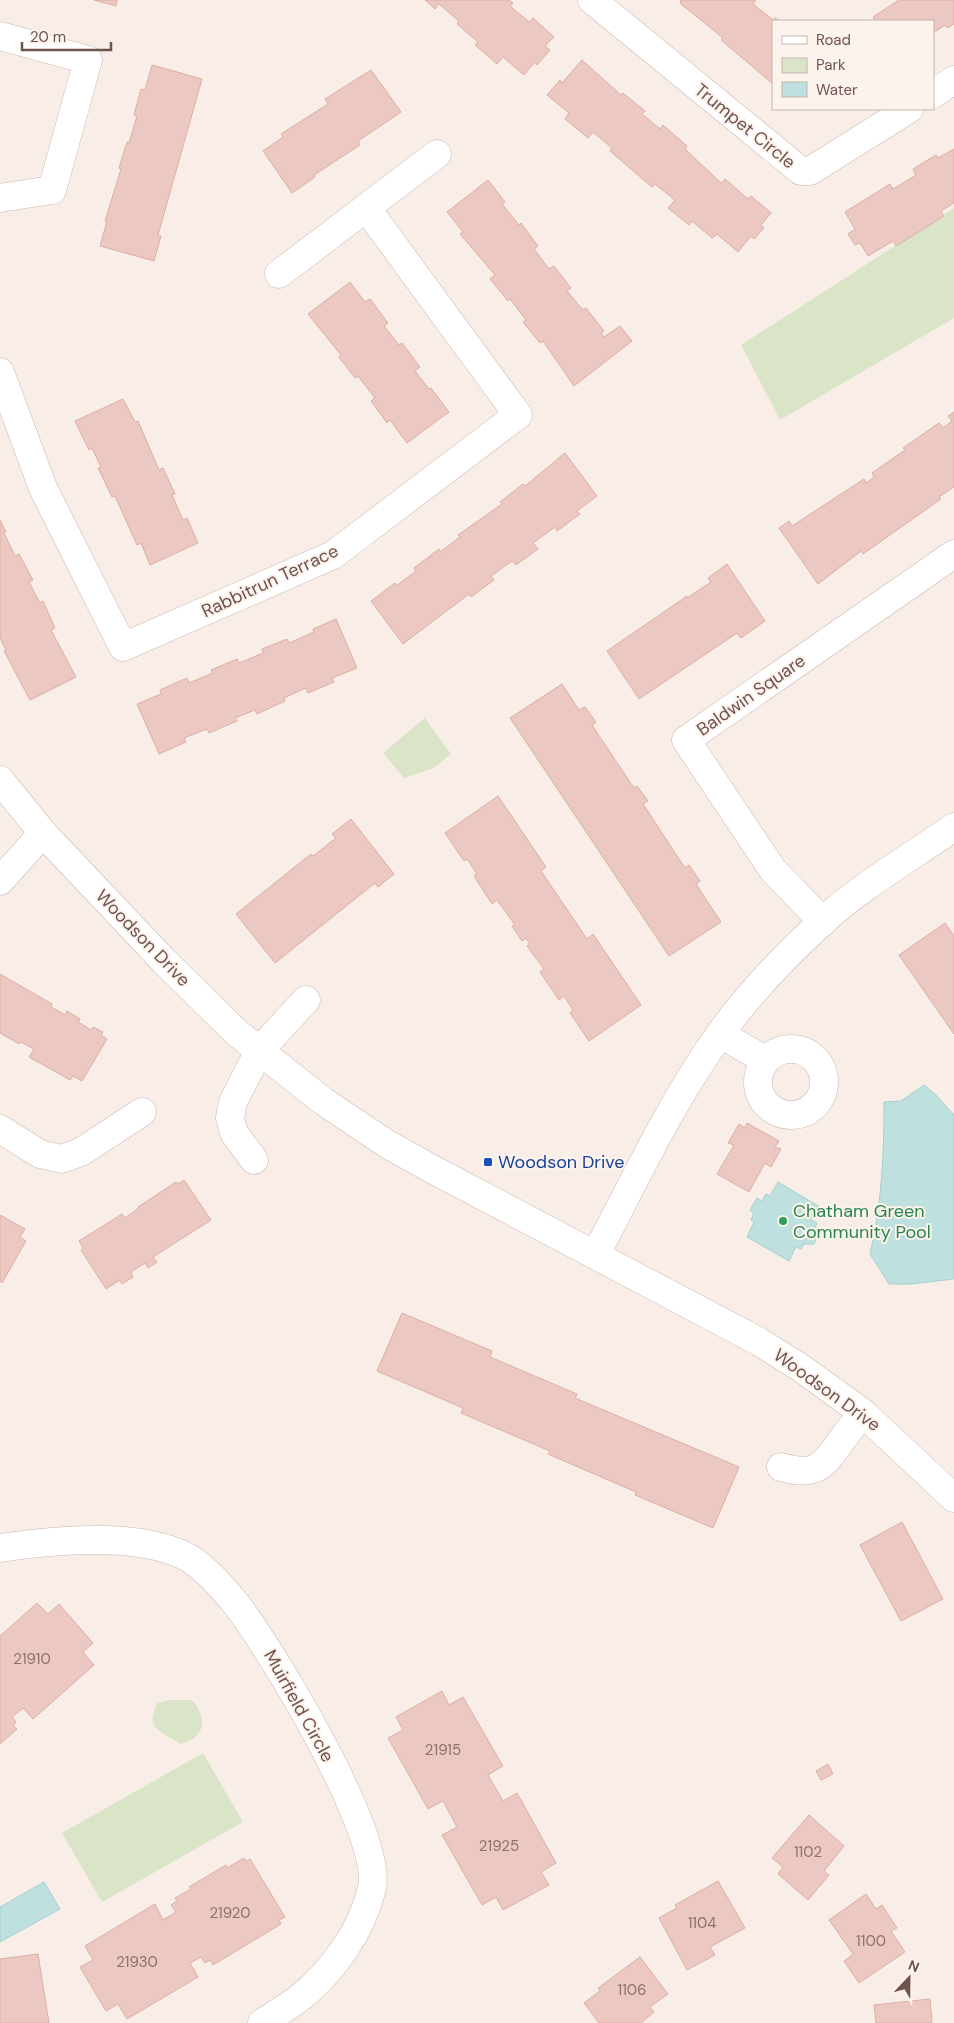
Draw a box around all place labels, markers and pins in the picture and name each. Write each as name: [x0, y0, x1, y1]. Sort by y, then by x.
place label: Woodson Drive: [498, 1150, 625, 1174]
marker: Woodson Drive: [482, 1156, 494, 1168]
place label: Chatham Green Community Pool: [793, 1199, 931, 1244]
marker: Chatham Green Community Pool: [777, 1215, 789, 1227]

